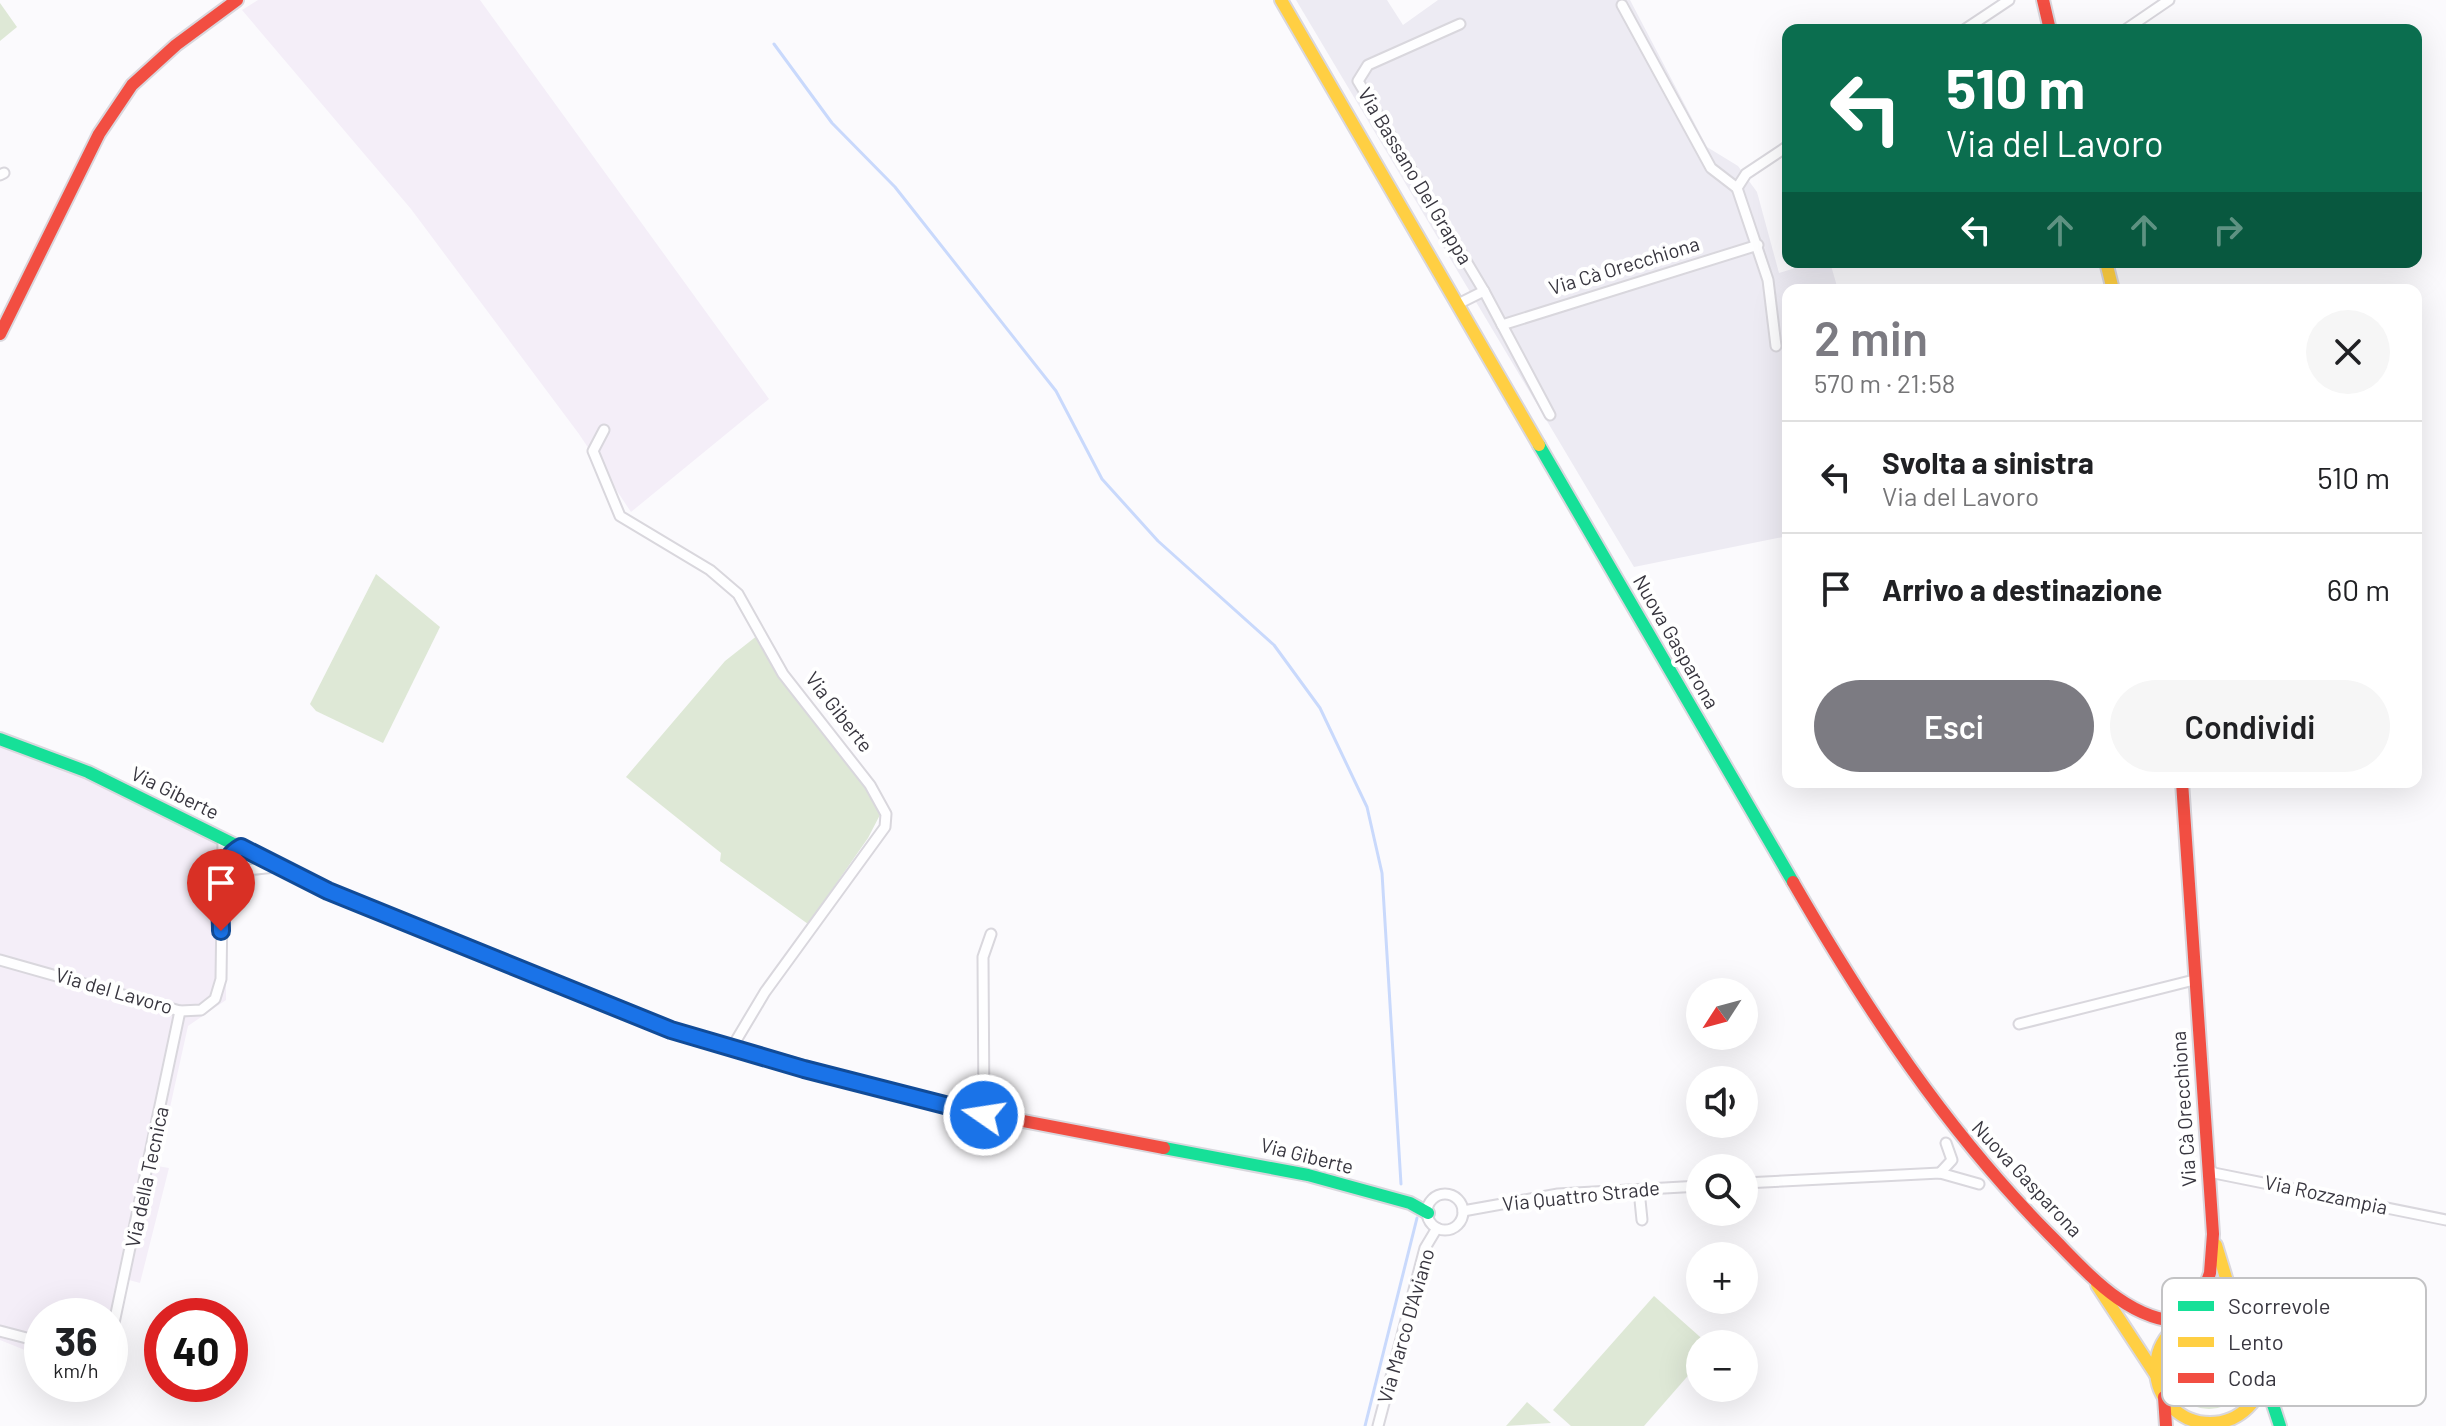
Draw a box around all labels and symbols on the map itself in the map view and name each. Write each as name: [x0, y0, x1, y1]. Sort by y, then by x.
street label: Via Bassano Del Grappa: [1354, 83, 1478, 268]
street label: Via Cà Orecchiona: [1546, 231, 1702, 299]
street label: Nuova Gasparona: [1629, 570, 1725, 713]
street label: Via Giberte: [801, 667, 879, 756]
street label: Via Giberte: [127, 760, 223, 824]
pin: [187, 849, 255, 931]
street label: Via del Lavoro: [53, 962, 176, 1018]
north arrow: [1686, 978, 1758, 1050]
street label: Via Cà Orecchiona: [2166, 1030, 2200, 1188]
position arrow: [942, 1073, 1026, 1157]
street label: Via della Tecnica: [119, 1104, 173, 1250]
street label: Nuova Gasparona: [1968, 1115, 2088, 1242]
street label: Via Giberte: [1258, 1132, 1356, 1178]
street label: Via Rozzampia: [2263, 1169, 2390, 1219]
street label: Via Quattro Strade: [1501, 1175, 1661, 1215]
street label: Via Marco D'Aviano: [1371, 1246, 1439, 1406]
legend: [2162, 1278, 2426, 1406]
text: Scorrevole: [2228, 1292, 2330, 1318]
speed limit sign: 40: [144, 1298, 248, 1402]
text: Lento: [2228, 1328, 2284, 1354]
text: Coda: [2228, 1364, 2277, 1390]

